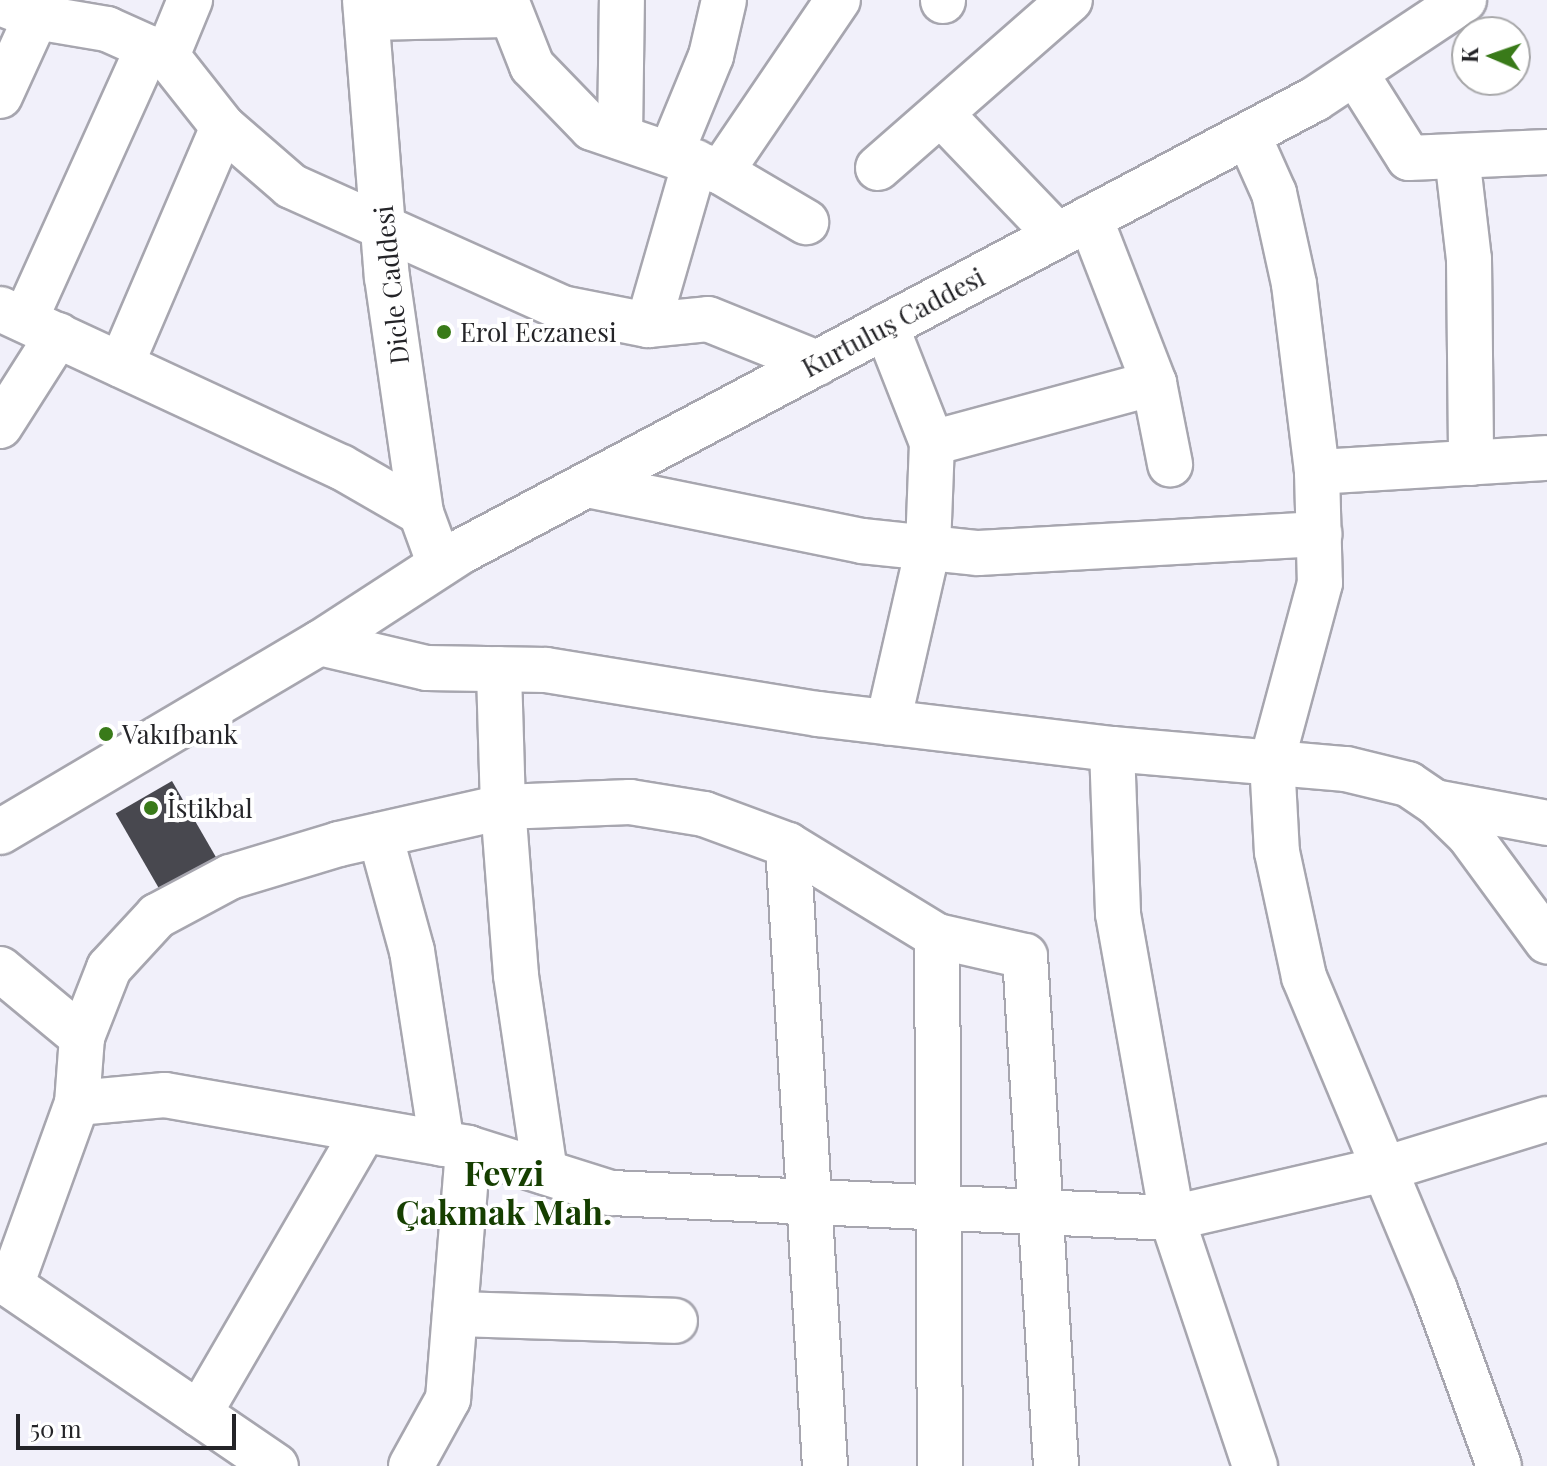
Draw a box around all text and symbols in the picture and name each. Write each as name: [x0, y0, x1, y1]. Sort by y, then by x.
north arrow: [1451, 16, 1531, 96]
text: K: [1454, 47, 1484, 64]
street label: Dicle Caddesi: [367, 204, 415, 366]
street label: Kurtuluş Caddesi: [796, 261, 990, 383]
place label: Erol Eczanesi: [460, 316, 616, 348]
marker: Erol Eczanesi: [435, 323, 453, 341]
place label: Vakıfbank: [122, 718, 238, 750]
marker: Vakıfbank: [97, 725, 115, 743]
place label: İstikbal: [167, 792, 253, 824]
marker: İstikbal: [142, 799, 160, 817]
district label: Fevzi Çakmak Mah.: [396, 1152, 612, 1232]
scale bar: [20, 1398, 240, 1448]
text: 50 m: [30, 1412, 82, 1444]

